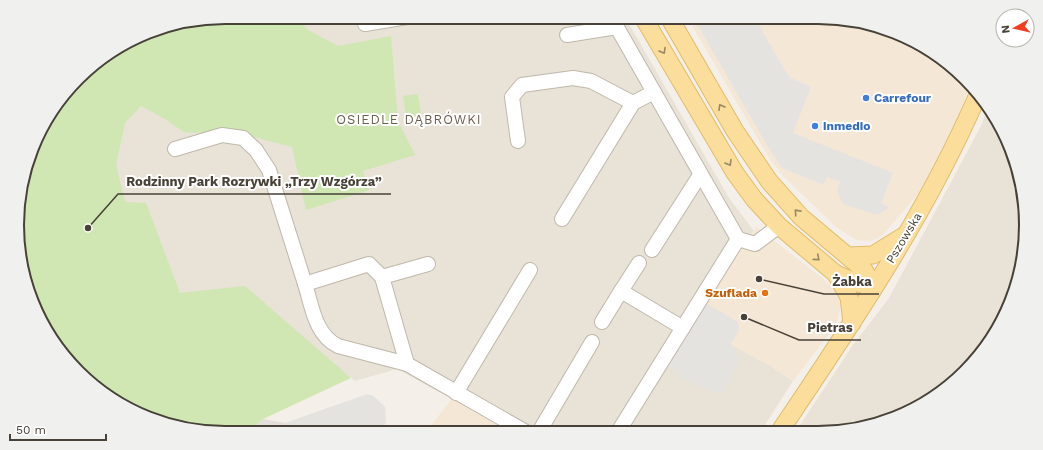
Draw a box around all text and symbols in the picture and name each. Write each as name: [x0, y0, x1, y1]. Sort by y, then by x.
north arrow: [995, 8, 1035, 48]
text: N: [999, 24, 1013, 34]
one-way arrow: [658, 47, 666, 54]
place label: Carrefour: [874, 91, 932, 105]
marker: Carrefour: [861, 93, 871, 103]
one-way arrow: [719, 104, 726, 111]
district label: OSIEDLE DĄBRÓWKI: [336, 111, 482, 127]
place label: inmedio: [823, 119, 870, 133]
marker: inmedio: [810, 121, 820, 131]
one-way arrow: [724, 159, 732, 166]
callout: Rodzinny Park Rozrywki „Trzy Wzgórza”: [118, 169, 391, 194]
text: Rodzinny Park Rozrywki „Trzy Wzgórza”: [126, 174, 382, 189]
one-way arrow: [795, 210, 802, 217]
street label: Pszowska: [883, 210, 925, 266]
one-way arrow: [812, 253, 819, 260]
callout: Żabka: [824, 269, 879, 294]
text: Żabka: [832, 273, 872, 289]
place label: Szuflada: [705, 286, 757, 300]
marker: Szuflada: [760, 288, 770, 298]
callout: Pietras: [799, 315, 861, 340]
text: Pietras: [807, 320, 853, 335]
scale bar: [10, 416, 106, 442]
text: 50 m: [16, 423, 46, 437]

